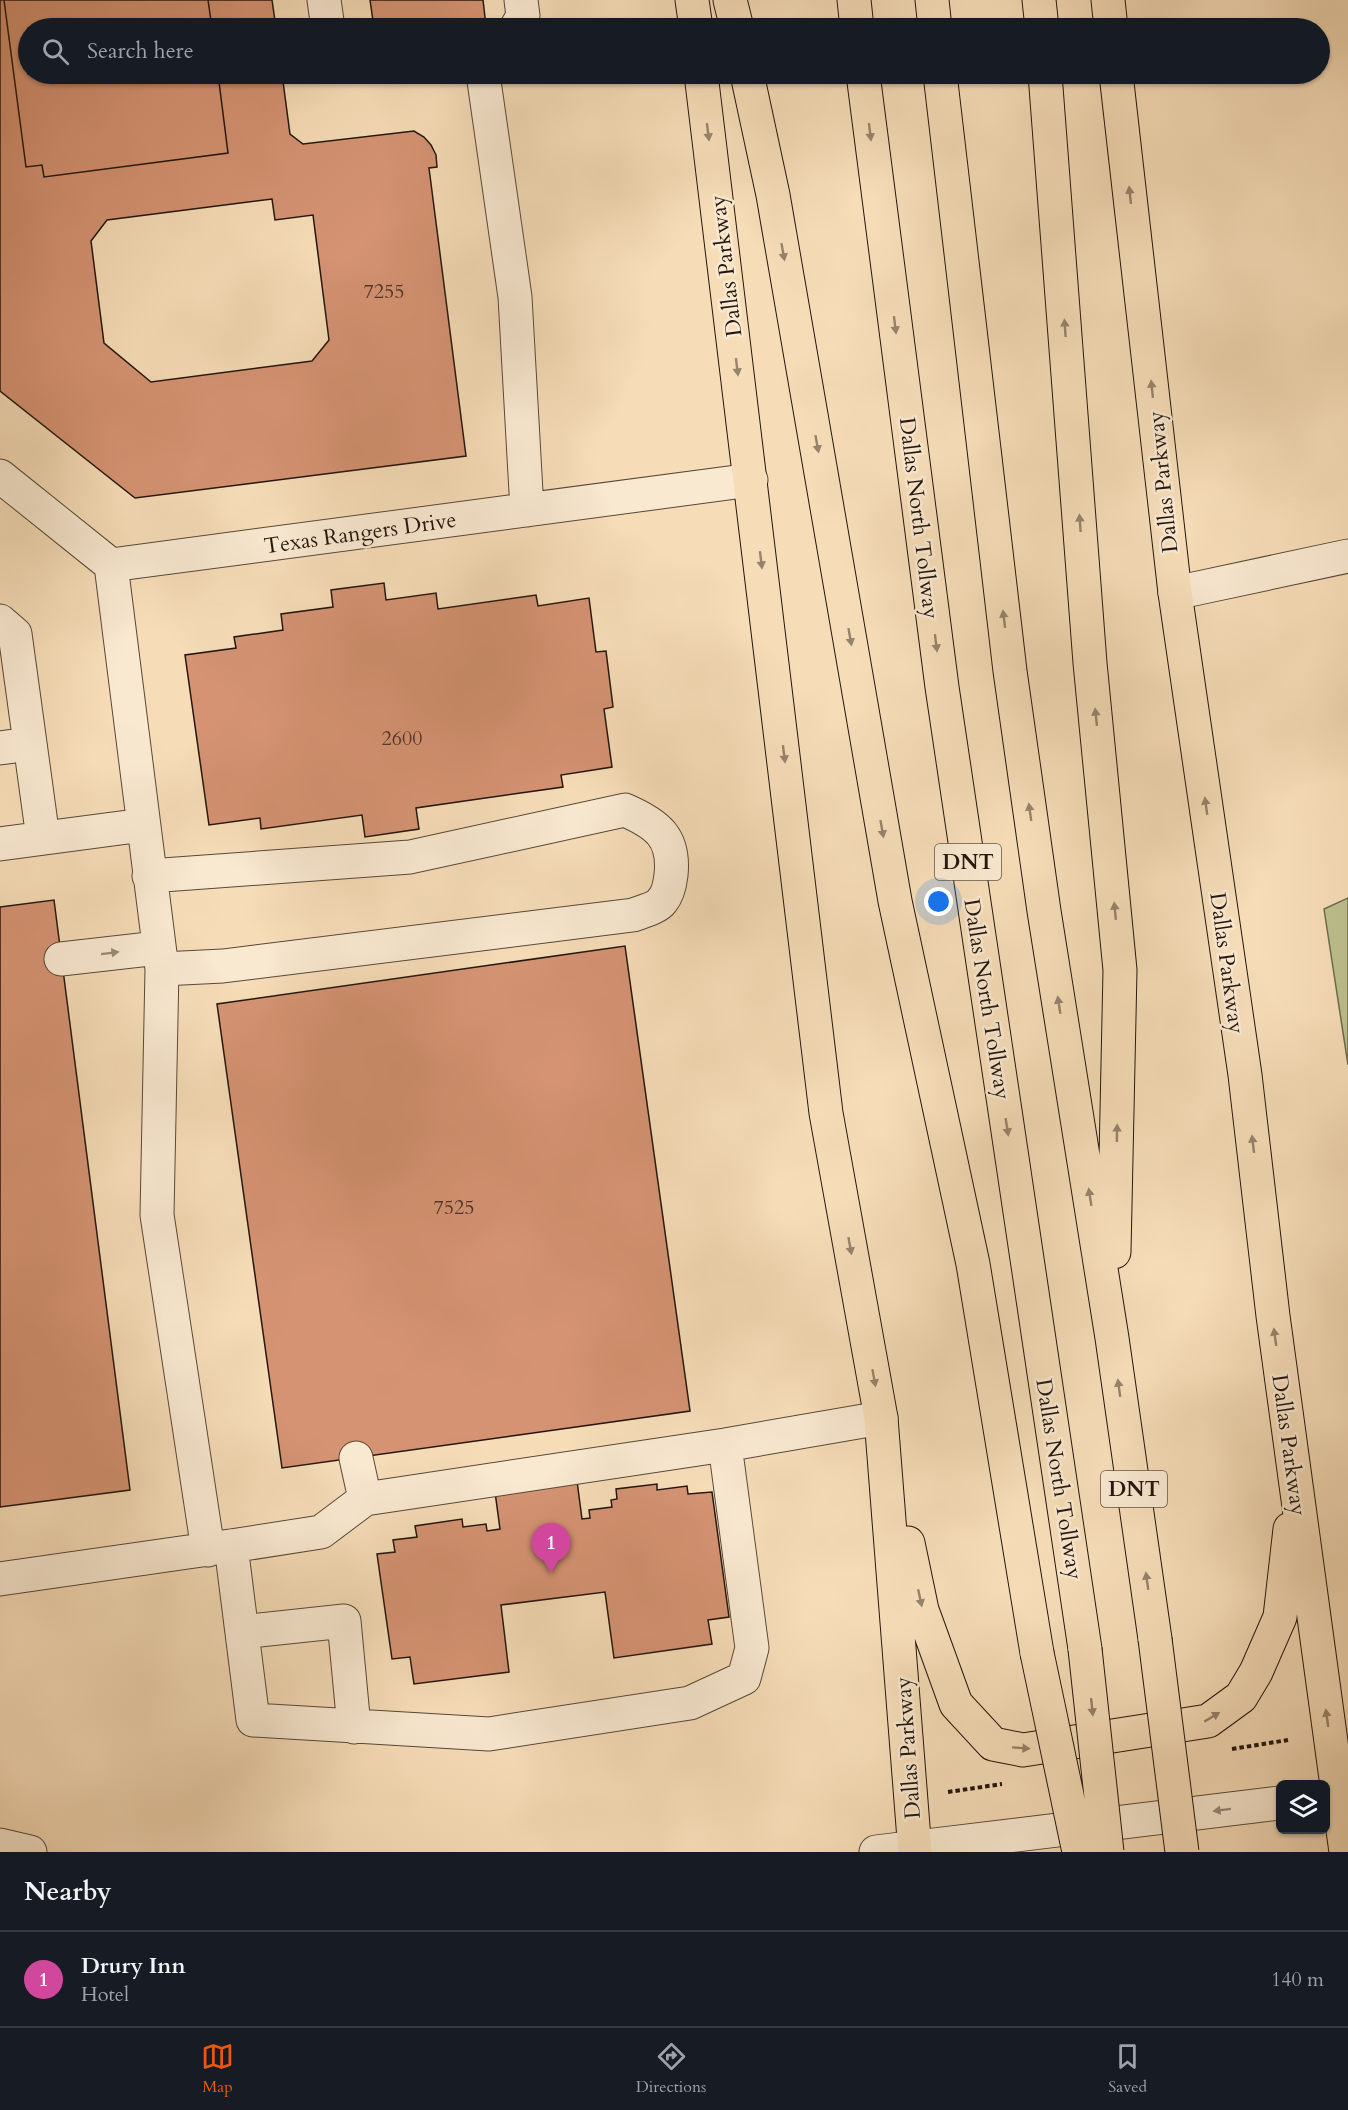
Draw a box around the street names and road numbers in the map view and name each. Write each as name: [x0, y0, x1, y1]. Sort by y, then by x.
street label: Dallas Parkway: [702, 193, 750, 338]
street label: Dallas Parkway: [1141, 409, 1185, 554]
street label: Dallas North Tollway: [892, 416, 946, 621]
street label: Texas Rangers Drive: [262, 505, 458, 561]
road number: DNT: [935, 844, 1001, 880]
street label: Dallas Parkway: [1202, 891, 1252, 1036]
street label: Dallas North Tollway: [956, 897, 1018, 1102]
street label: Dallas Parkway: [1264, 1373, 1314, 1518]
street label: Dallas North Tollway: [1028, 1377, 1090, 1582]
road number: DNT: [1101, 1471, 1167, 1507]
street label: Dallas Parkway: [888, 1675, 928, 1820]

